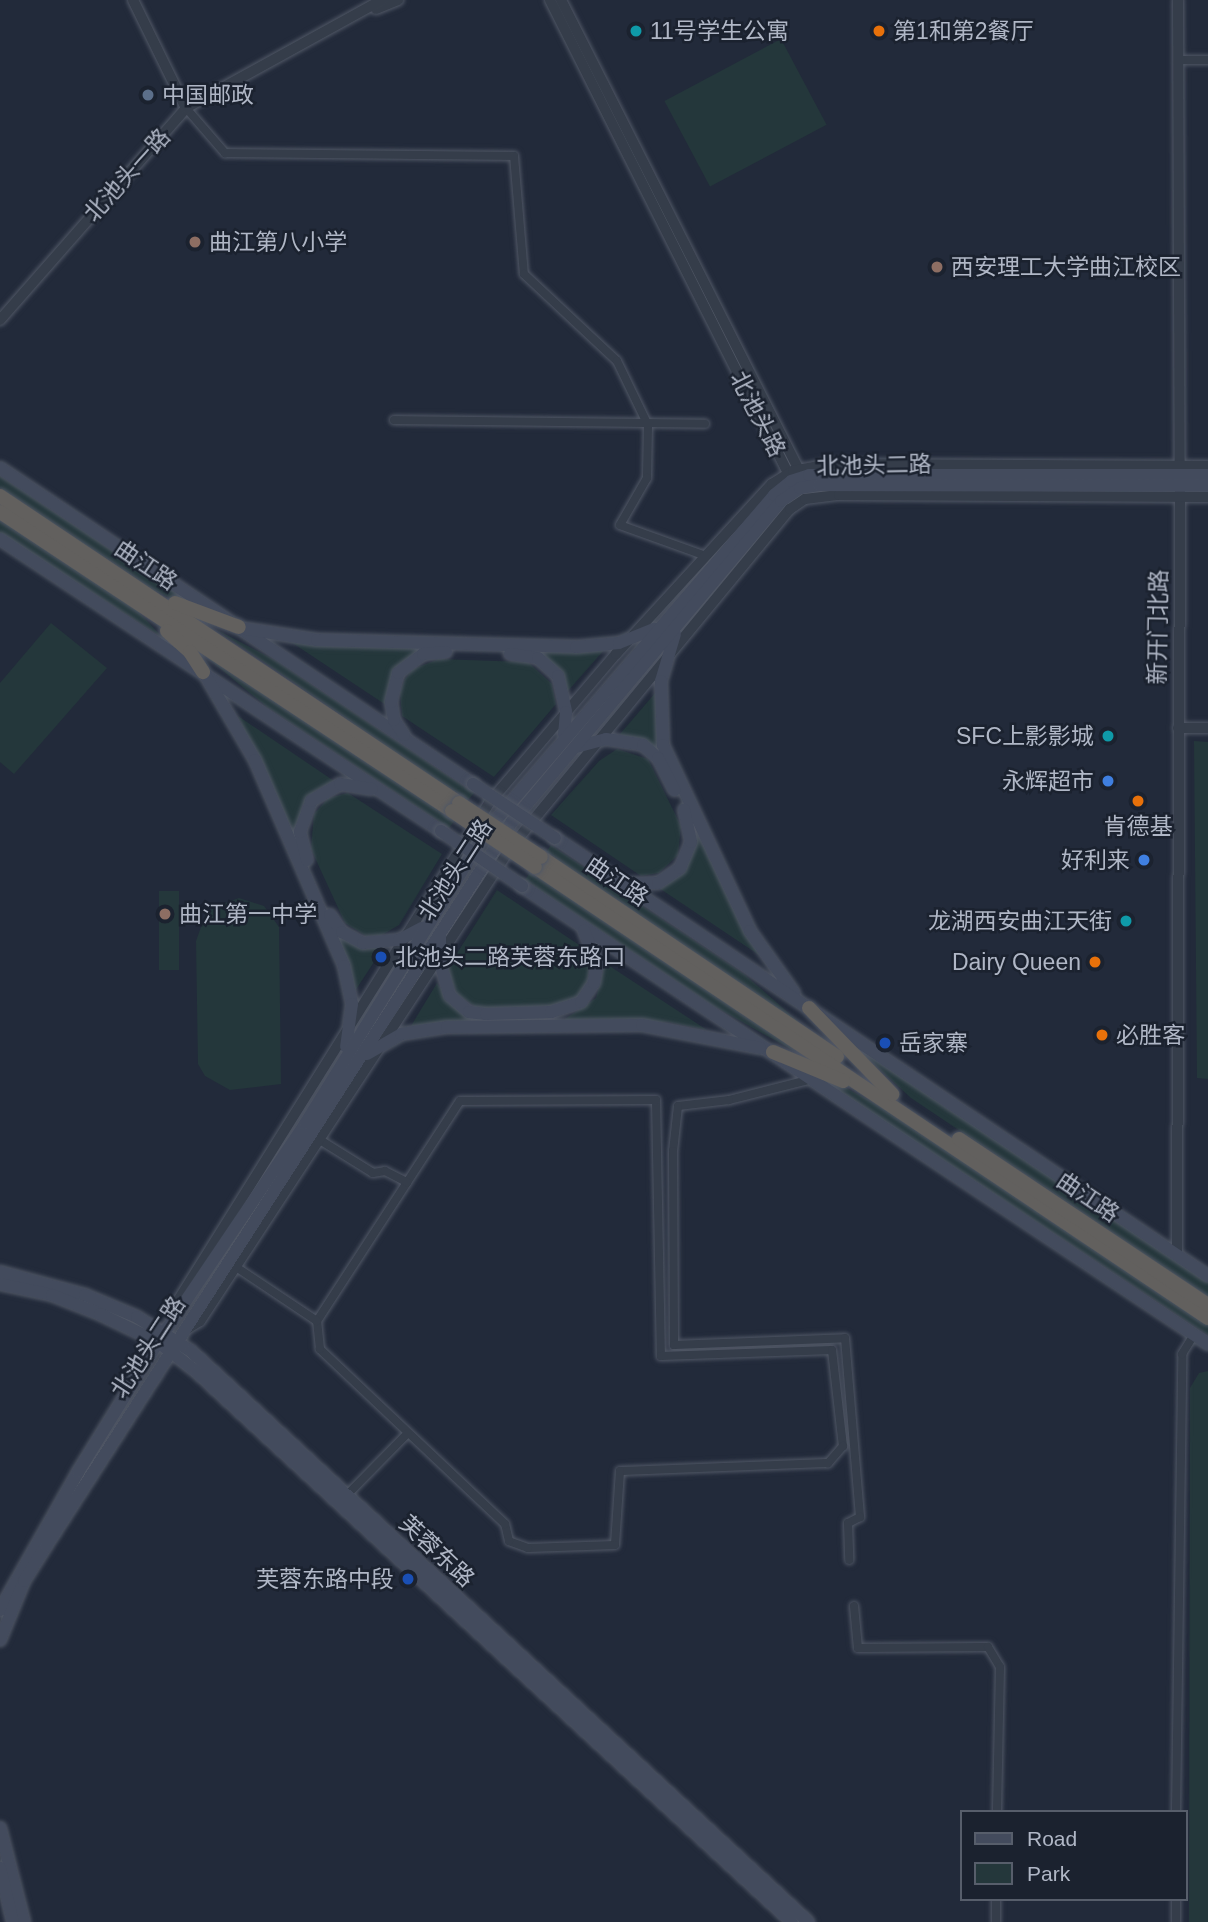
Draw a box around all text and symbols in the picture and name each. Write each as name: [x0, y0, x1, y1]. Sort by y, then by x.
place label: 11号学生公寓: [650, 17, 789, 45]
place label: 第1和第2餐厅: [893, 17, 1034, 45]
marker: 11号学生公寓: [628, 23, 644, 39]
marker: 第1和第2餐厅: [871, 23, 887, 39]
place label: 中国邮政: [162, 81, 254, 109]
marker: 中国邮政: [140, 87, 156, 103]
street label: 北池头一路: [78, 123, 176, 227]
place label: 曲江第八小学: [209, 228, 347, 256]
marker: 曲江第八小学: [187, 234, 203, 250]
place label: 西安理工大学曲江校区: [951, 253, 1181, 281]
marker: 西安理工大学曲江校区: [929, 259, 945, 275]
street label: 北池头路: [725, 367, 791, 461]
street label: 北池头二路: [816, 450, 932, 480]
street label: 曲江路: [110, 534, 182, 596]
street label: 新开门北路: [1143, 569, 1173, 685]
place label: SFC上影影城: [956, 722, 1094, 750]
marker: SFC上影影城: [1100, 728, 1116, 744]
place label: 永辉超市: [1002, 767, 1094, 795]
marker: 永辉超市: [1100, 773, 1116, 789]
marker: 肯德基: [1130, 793, 1146, 809]
place label: 肯德基: [1104, 812, 1172, 840]
street label: 北池头二路: [412, 814, 498, 926]
place label: 好利来: [1061, 846, 1130, 874]
street label: 曲江路: [581, 850, 653, 912]
marker: 好利来: [1136, 852, 1152, 868]
place label: 曲江第一中学: [179, 900, 317, 928]
marker: 曲江第一中学: [157, 906, 173, 922]
place label: 龙湖西安曲江天街: [928, 907, 1112, 935]
marker: 龙湖西安曲江天街: [1118, 913, 1134, 929]
place label: 北池头二路芙蓉东路口: [395, 943, 625, 971]
place label: Dairy Queen: [952, 948, 1081, 976]
marker: 北池头二路芙蓉东路口: [373, 949, 389, 965]
marker: Dairy Queen: [1087, 954, 1103, 970]
place label: 必胜客: [1116, 1021, 1185, 1049]
marker: 必胜客: [1094, 1027, 1110, 1043]
place label: 岳家寨: [899, 1029, 968, 1057]
marker: 岳家寨: [877, 1035, 893, 1051]
street label: 曲江路: [1052, 1166, 1124, 1228]
street label: 北池头二路: [105, 1291, 191, 1403]
street label: 芙蓉东路: [394, 1510, 480, 1592]
place label: 芙蓉东路中段: [256, 1565, 394, 1593]
marker: 芙蓉东路中段: [400, 1571, 416, 1587]
legend: [960, 1810, 1187, 1901]
text: Road: [1027, 1827, 1077, 1850]
text: Park: [1027, 1862, 1070, 1885]

